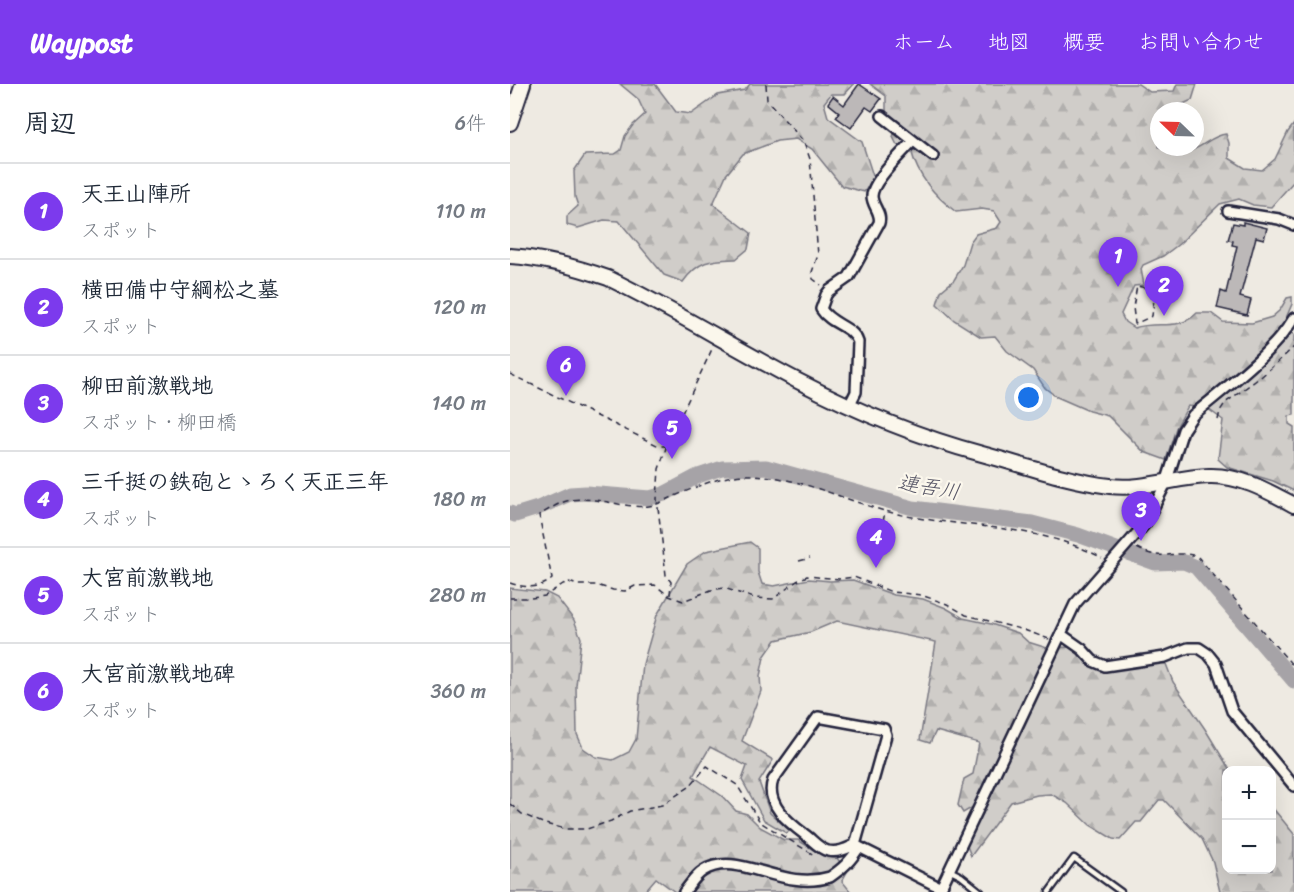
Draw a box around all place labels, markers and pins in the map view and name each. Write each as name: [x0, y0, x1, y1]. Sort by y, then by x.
pin: 1: [1098, 238, 1138, 287]
pin: 2: [1144, 266, 1184, 316]
pin: 6: [546, 346, 586, 396]
pin: 5: [652, 410, 692, 459]
pin: 3: [1122, 492, 1160, 541]
pin: 4: [856, 518, 896, 568]

